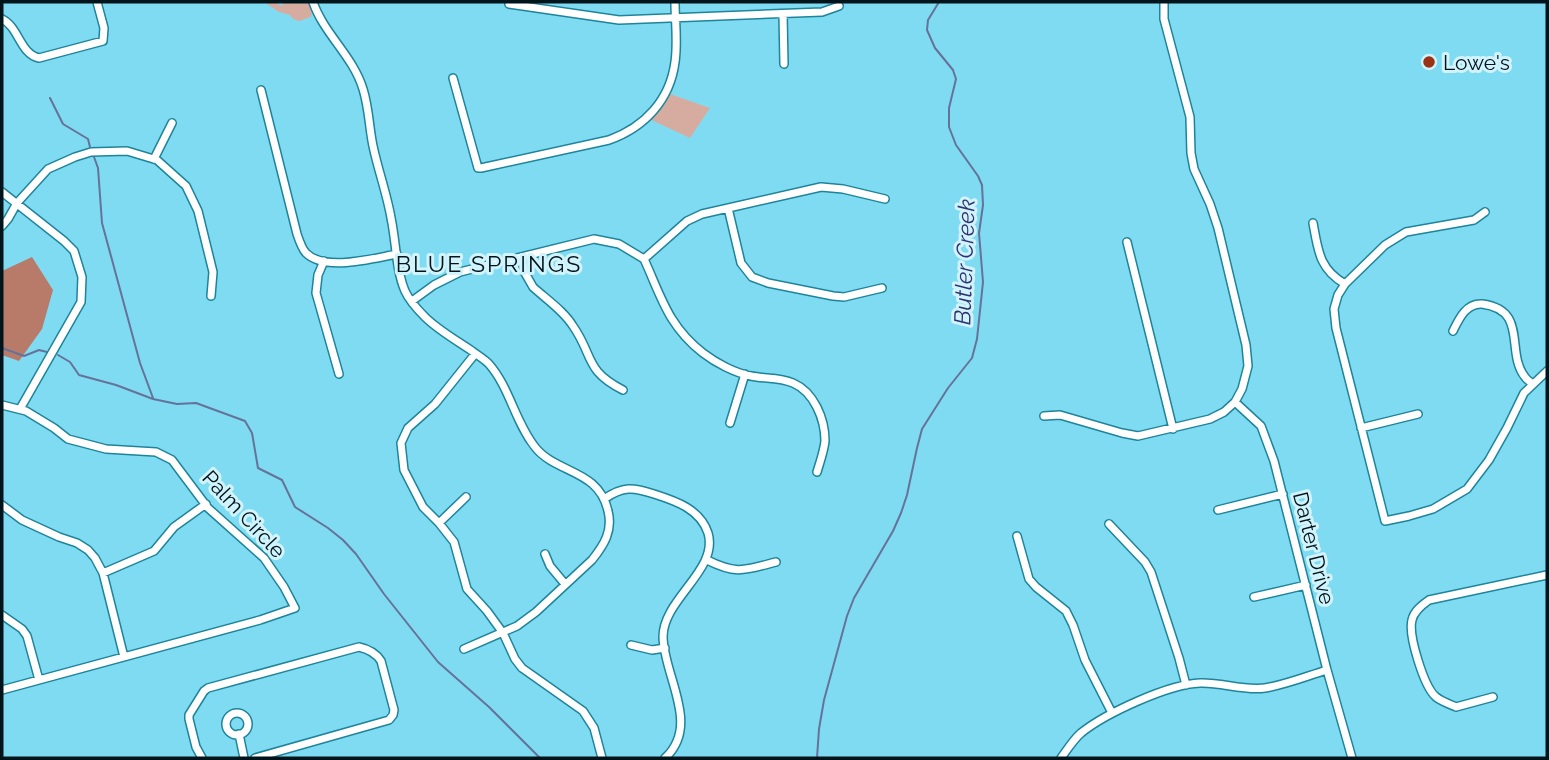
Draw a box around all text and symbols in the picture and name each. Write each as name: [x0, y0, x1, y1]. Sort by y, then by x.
place label: Lowe's: [1443, 50, 1510, 75]
marker: Lowe's: [1421, 54, 1437, 70]
water label: Butler Creek: [948, 199, 980, 325]
district label: BLUE SPRINGS: [396, 250, 582, 277]
street label: Palm Circle: [197, 465, 291, 563]
street label: Darter Drive: [1288, 489, 1340, 607]

